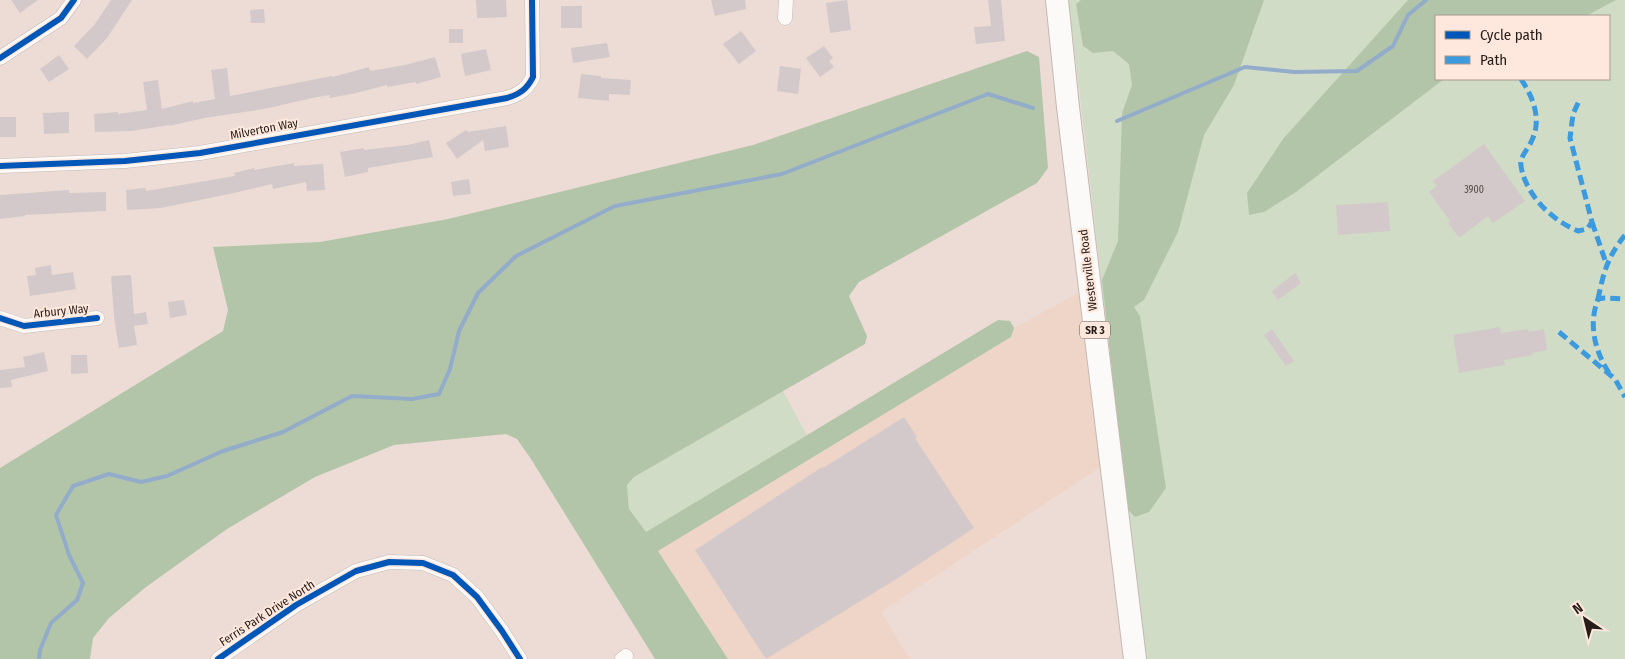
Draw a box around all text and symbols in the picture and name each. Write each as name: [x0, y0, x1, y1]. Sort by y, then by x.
legend: [1435, 15, 1610, 80]
text: Cycle path: [1480, 26, 1543, 44]
text: Path: [1480, 51, 1507, 69]
street label: Milverton Way: [229, 115, 300, 142]
house number: 3900: [1464, 184, 1484, 196]
street label: Westerville Road: [1076, 228, 1100, 312]
street label: Arbury Way: [33, 301, 90, 321]
road number: SR 3: [1080, 322, 1110, 338]
street label: Ferris Park Drive North: [217, 577, 317, 649]
north arrow: [1560, 594, 1610, 644]
text: N: [1570, 599, 1586, 618]

